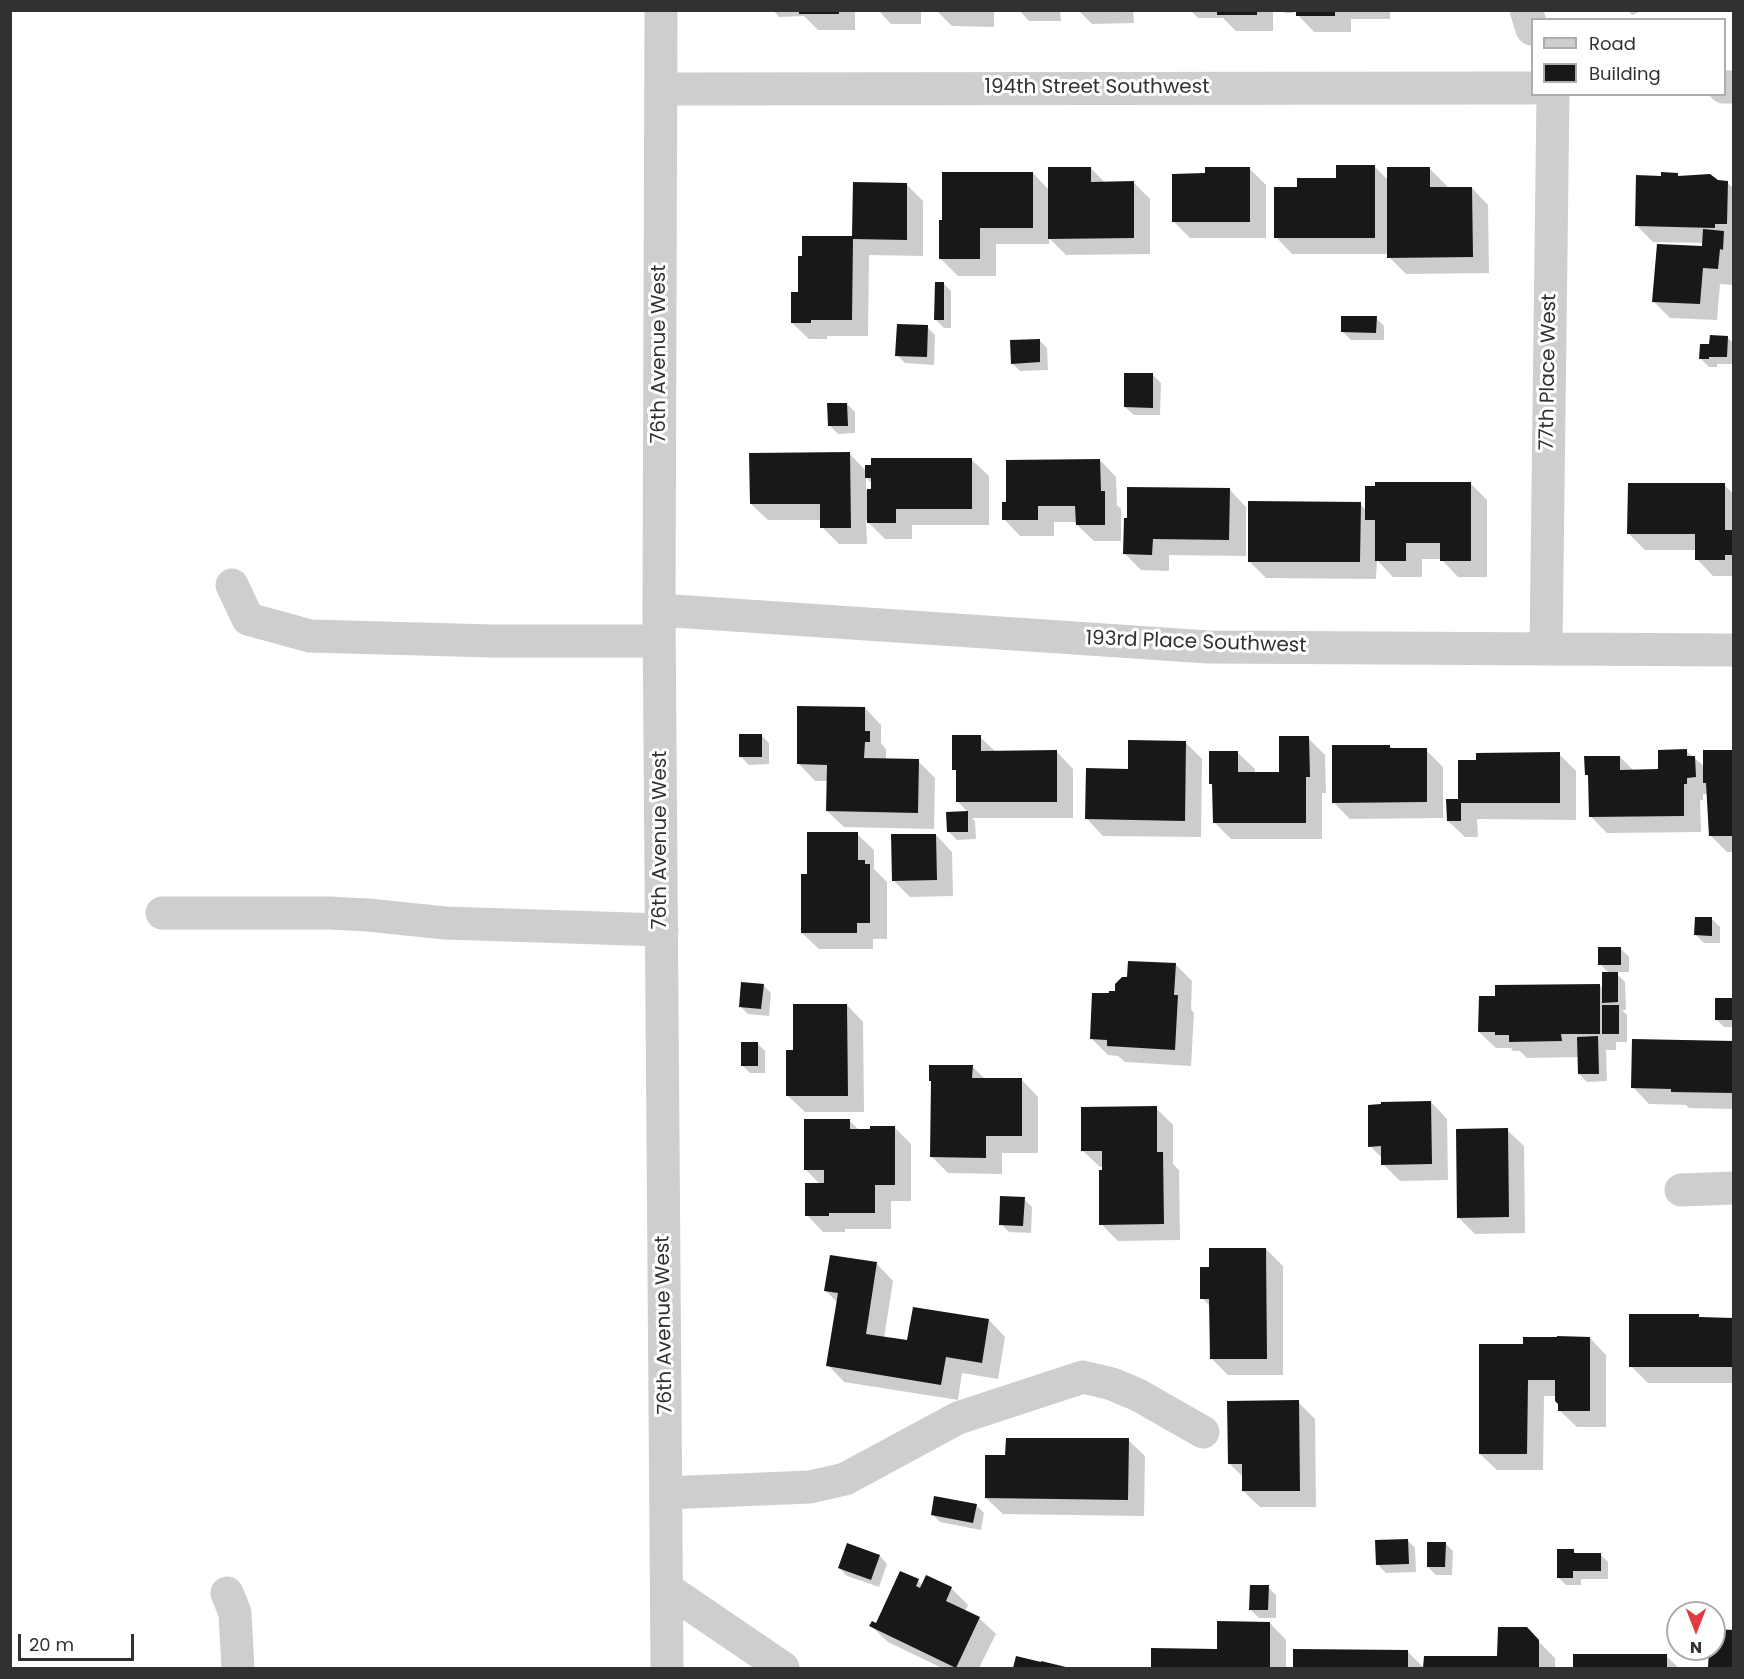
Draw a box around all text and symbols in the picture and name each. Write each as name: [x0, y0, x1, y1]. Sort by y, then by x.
legend: [1531, 18, 1726, 96]
text: Road: [1589, 31, 1636, 56]
text: Building: [1589, 61, 1661, 86]
street label: 194th Street Southwest: [985, 76, 1209, 100]
street label: 76th Avenue West: [648, 264, 672, 444]
street label: 77th Place West: [1536, 293, 1562, 451]
street label: 193rd Place Southwest: [1085, 627, 1307, 659]
street label: 76th Avenue West: [649, 750, 673, 930]
street label: 76th Avenue West: [651, 1235, 679, 1415]
north arrow: [1666, 1601, 1726, 1661]
scale bar: [21, 1622, 136, 1660]
text: 20 m: [29, 1632, 74, 1657]
text: N: [1690, 1636, 1702, 1659]

